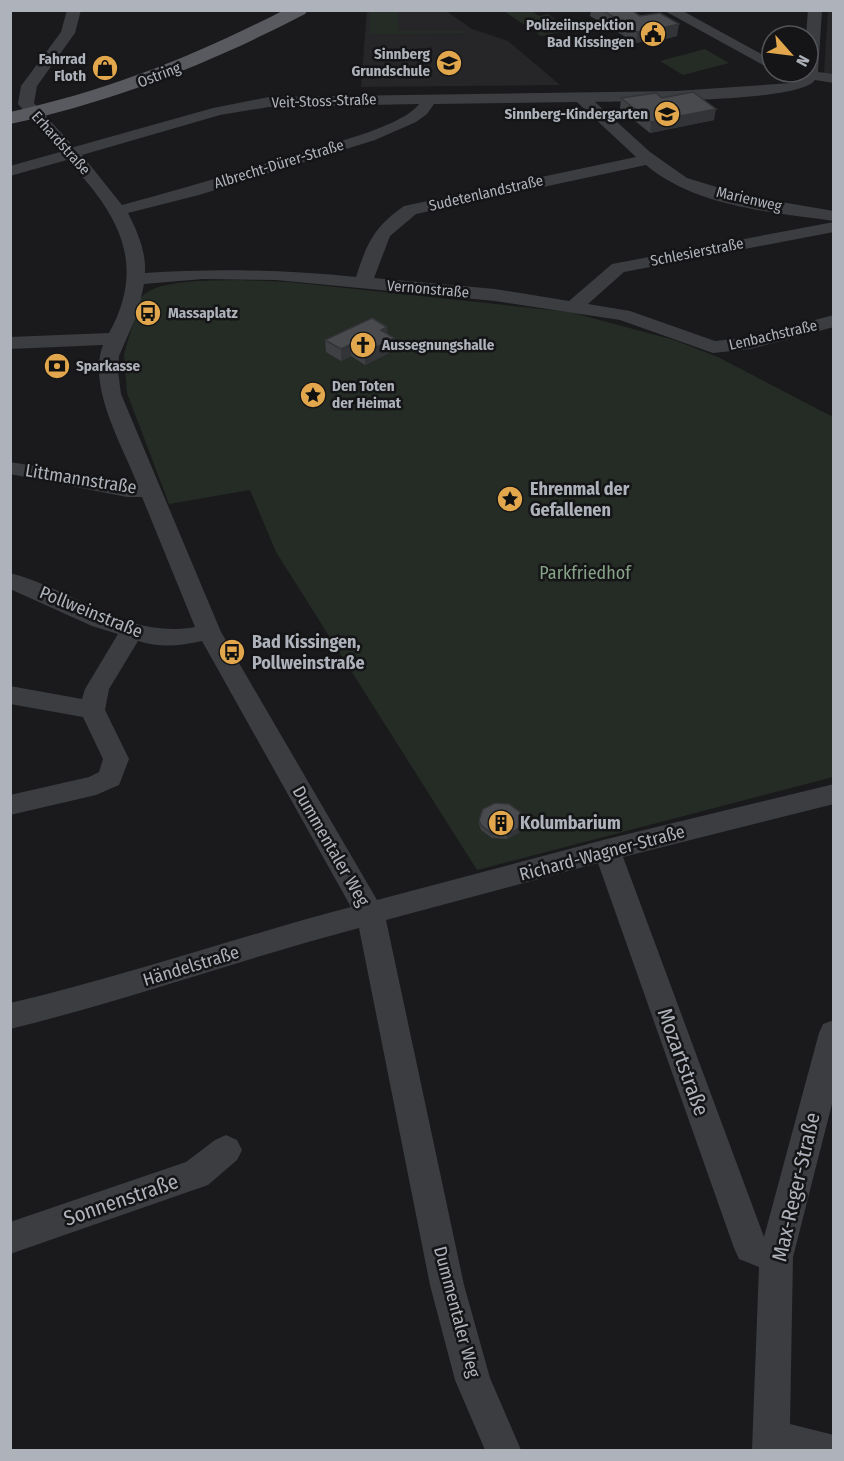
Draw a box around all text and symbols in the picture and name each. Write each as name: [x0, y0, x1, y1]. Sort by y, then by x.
place label: Polizeiinspektion Bad Kissingen: [526, 16, 634, 51]
public building icon: Polizeiinspektion Bad Kissingen: [638, 19, 668, 49]
north arrow: [760, 24, 820, 84]
place label: Sinnberg Grundschule: [351, 45, 431, 80]
school or university icon: Sinnberg Grundschule: [434, 48, 464, 78]
place label: Fahrrad Floth: [39, 50, 86, 85]
text: N: [792, 52, 813, 70]
shop icon: Fahrrad Floth: [90, 53, 120, 83]
street label: Ostring: [135, 59, 183, 91]
street label: Veit-Stoss-Straße: [271, 90, 377, 112]
school or university icon: Sinnberg-Kindergarten: [652, 99, 682, 129]
place label: Sinnberg-Kindergarten: [504, 105, 648, 123]
street label: Erhardstraße: [28, 108, 94, 178]
street label: Albrecht-Dürer-Straße: [212, 136, 346, 192]
street label: Sudetenlandstraße: [427, 171, 545, 215]
street label: Marienweg: [715, 183, 783, 215]
street label: Schlesierstraße: [649, 234, 745, 270]
street label: Vernonstraße: [386, 276, 470, 302]
bus stop icon: Massaplatz: [133, 298, 163, 328]
place label: Massaplatz: [168, 304, 238, 322]
street label: Lenbachstraße: [727, 316, 819, 354]
church icon: Aussegnungshalle: [348, 330, 378, 360]
place label: Aussegnungshalle: [381, 336, 495, 354]
bank icon: Sparkasse: [42, 351, 72, 381]
place label: Sparkasse: [76, 357, 141, 375]
place label: Den Toten der Heimat: [332, 377, 402, 412]
place icon: Den Toten der Heimat: [298, 380, 328, 410]
street label: Littmannstraße: [24, 459, 138, 499]
place label: Ehrenmal der Gefallenen: [530, 478, 630, 521]
place icon: Ehrenmal der Gefallenen: [495, 484, 525, 514]
park label: Parkfriedhof: [539, 562, 632, 584]
street label: Pollweinstraße: [36, 581, 146, 643]
place label: Bad Kissingen, Pollweinstraße: [252, 631, 365, 674]
bus stop icon: Bad Kissingen, Pollweinstraße: [217, 637, 247, 667]
street label: Dummentaler Weg: [288, 782, 375, 910]
building icon: Kolumbarium: [486, 808, 516, 838]
place label: Kolumbarium: [520, 812, 621, 834]
street label: Richard-Wagner-Straße: [517, 820, 687, 886]
street label: Händelstraße: [140, 941, 242, 991]
street label: Mozartstraße: [651, 1005, 715, 1119]
street label: Max-Reger-Straße: [766, 1110, 826, 1264]
street label: Sonnenstraße: [60, 1168, 182, 1232]
street label: Dummentaler Weg: [429, 1244, 485, 1381]

